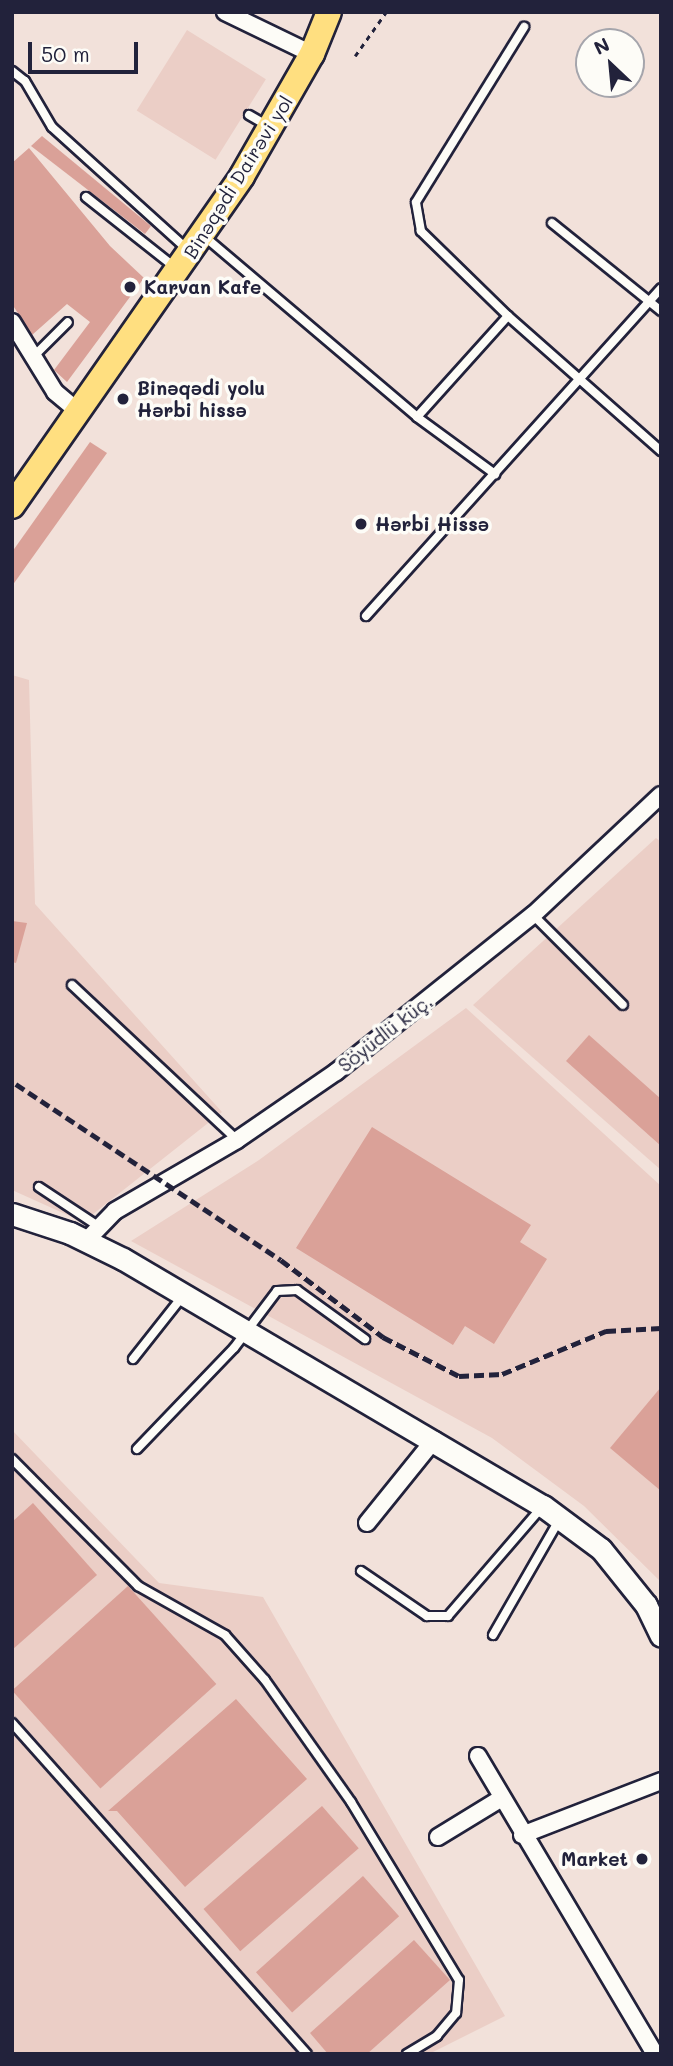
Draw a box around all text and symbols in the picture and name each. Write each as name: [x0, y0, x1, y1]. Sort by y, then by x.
scale bar: [32, 28, 142, 72]
north arrow: [575, 28, 645, 98]
text: N: [589, 31, 613, 60]
text: 50 m: [41, 40, 90, 67]
street label: Binəqədi Dairəvi yol: [179, 91, 297, 263]
place label: Karvan Kafe: [144, 276, 261, 298]
marker: Karvan Kafe: [122, 279, 138, 295]
place label: Binəqədi yolu Hərbi hissə: [137, 377, 265, 421]
marker: Binəqədi yolu Hərbi hissə: [115, 391, 131, 407]
place label: Hərbi Hissə: [375, 513, 489, 535]
marker: Hərbi Hissə: [353, 516, 369, 532]
street label: Söyüdlü küç.: [334, 989, 436, 1077]
place label: Market: [561, 1848, 628, 1870]
marker: Market: [634, 1851, 650, 1867]

